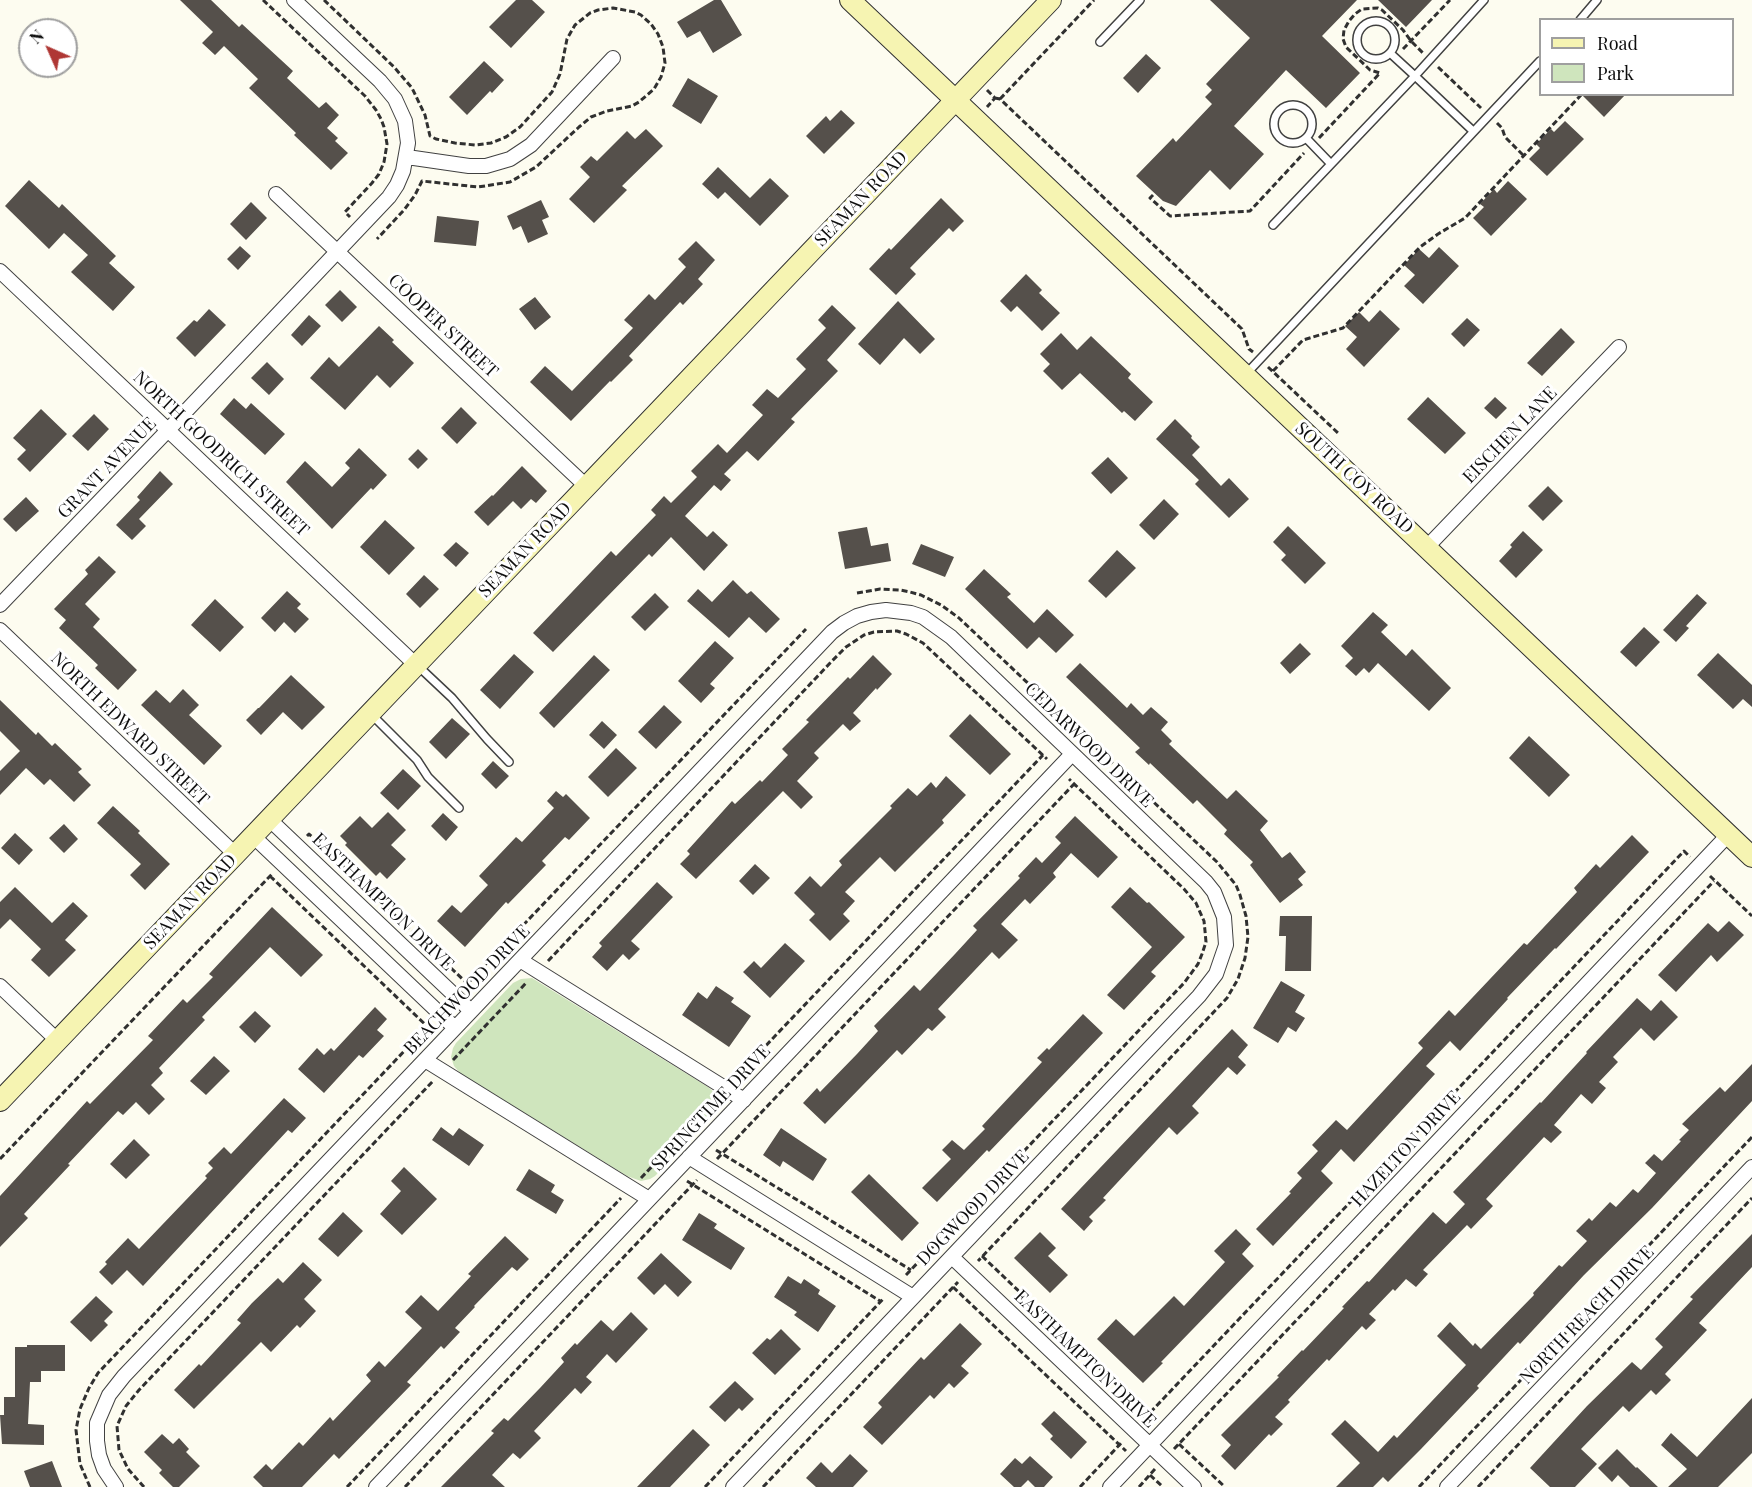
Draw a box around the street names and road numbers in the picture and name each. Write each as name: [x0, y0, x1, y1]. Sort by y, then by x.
street label: SEAMAN ROAD: [810, 147, 912, 251]
street label: COOPER STREET: [384, 270, 502, 382]
street label: NORTH GOODRICH STREET: [129, 367, 313, 541]
street label: EISCHEN LANE: [1458, 382, 1562, 488]
street label: GRANT AVENUE: [53, 413, 161, 523]
street label: SOUTH COY ROAD: [1290, 418, 1418, 538]
street label: SEAMAN ROAD: [474, 498, 576, 602]
street label: NORTH EDWARD STREET: [46, 648, 214, 810]
street label: CEDARWOOD DRIVE: [1020, 678, 1158, 812]
street label: EASTHAMPTON DRIVE: [308, 829, 458, 975]
street label: SEAMAN ROAD: [139, 850, 241, 954]
street label: BEACHWOOD DRIVE: [399, 921, 535, 1059]
street label: SPRINGTIME DRIVE: [647, 1040, 775, 1176]
street label: HAZELTON DRIVE: [1347, 1087, 1465, 1211]
street label: DOGWOOD DRIVE: [912, 1146, 1034, 1270]
street label: NORTH REACH DRIVE: [1515, 1241, 1659, 1389]
street label: EASTHAMPTON DRIVE: [1010, 1286, 1160, 1432]

